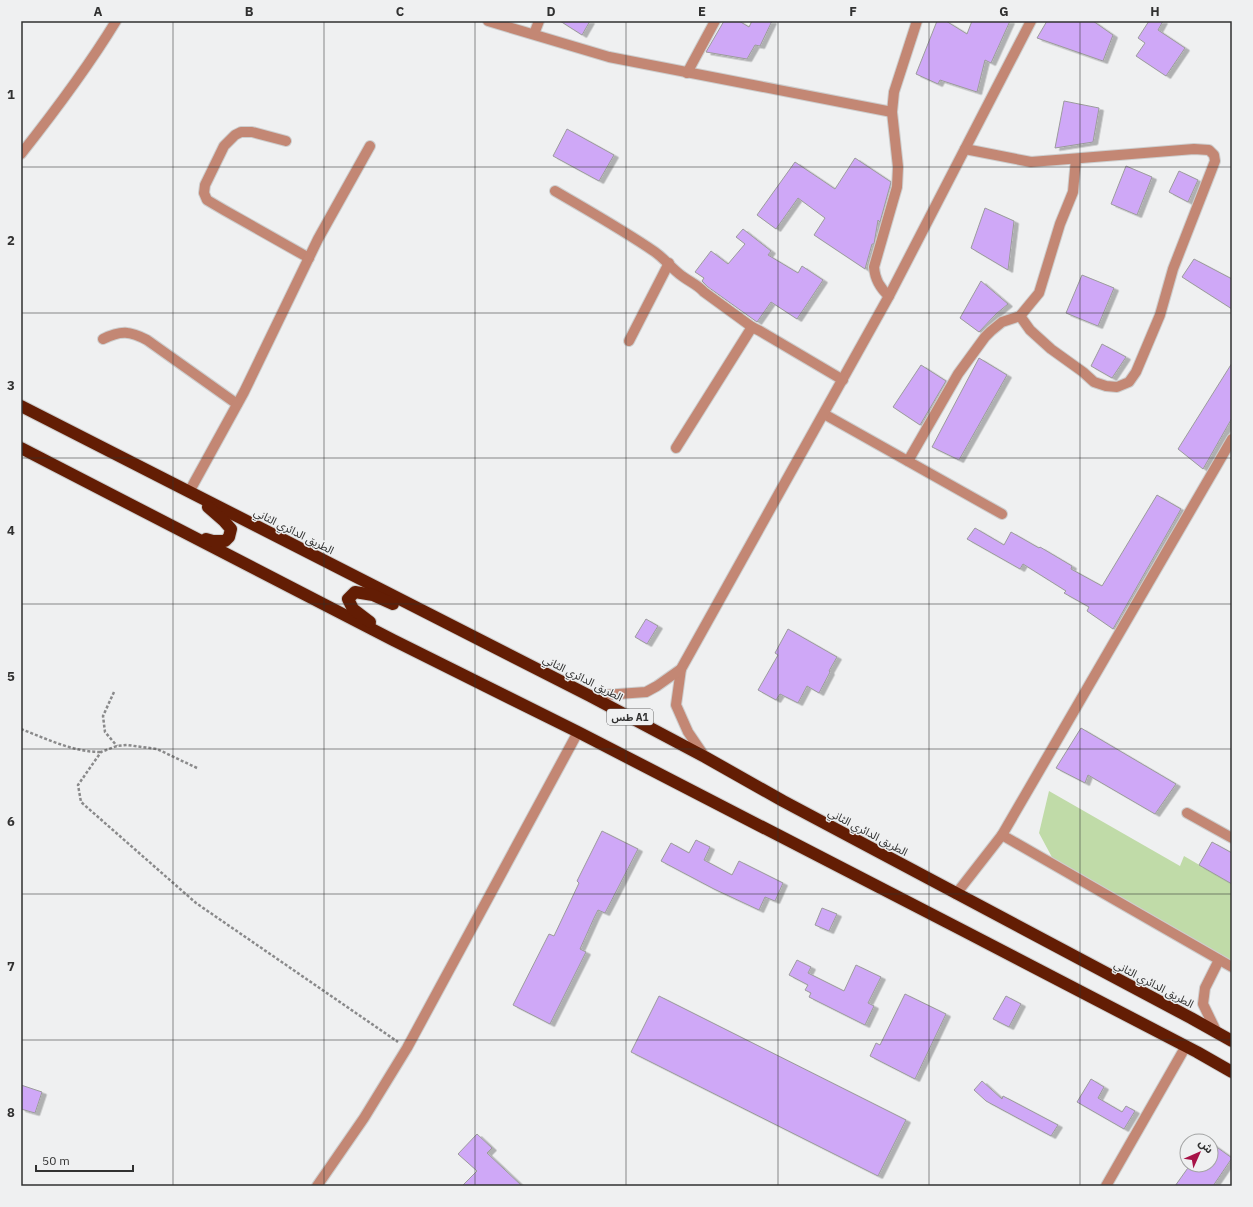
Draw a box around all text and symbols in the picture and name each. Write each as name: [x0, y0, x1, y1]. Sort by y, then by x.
text: A: [94, 3, 103, 20]
text: B: [245, 3, 254, 20]
text: C: [396, 3, 405, 20]
text: D: [546, 3, 556, 20]
text: E: [698, 3, 706, 20]
text: F: [849, 3, 857, 20]
text: G: [999, 3, 1009, 20]
text: H: [1150, 3, 1160, 20]
text: 1: [7, 86, 15, 103]
text: 2: [7, 232, 15, 249]
text: 3: [7, 377, 15, 394]
street label: الطريق الدائري الثاني: [250, 505, 336, 560]
text: 4: [7, 522, 15, 539]
street label: الطريق الدائري الثاني: [539, 652, 625, 707]
text: 5: [7, 668, 15, 685]
road number: طس A1: [607, 709, 653, 725]
street label: الطريق الدائري الثاني: [825, 805, 910, 861]
text: 6: [7, 813, 15, 830]
street label: الطريق الدائري الثاني: [1111, 957, 1196, 1013]
text: 7: [7, 958, 15, 975]
text: 8: [7, 1104, 15, 1121]
north arrow: [1179, 1133, 1219, 1173]
text: ش: [1196, 1136, 1216, 1156]
scale bar: [36, 1147, 133, 1173]
text: 50 m: [42, 1153, 70, 1168]

